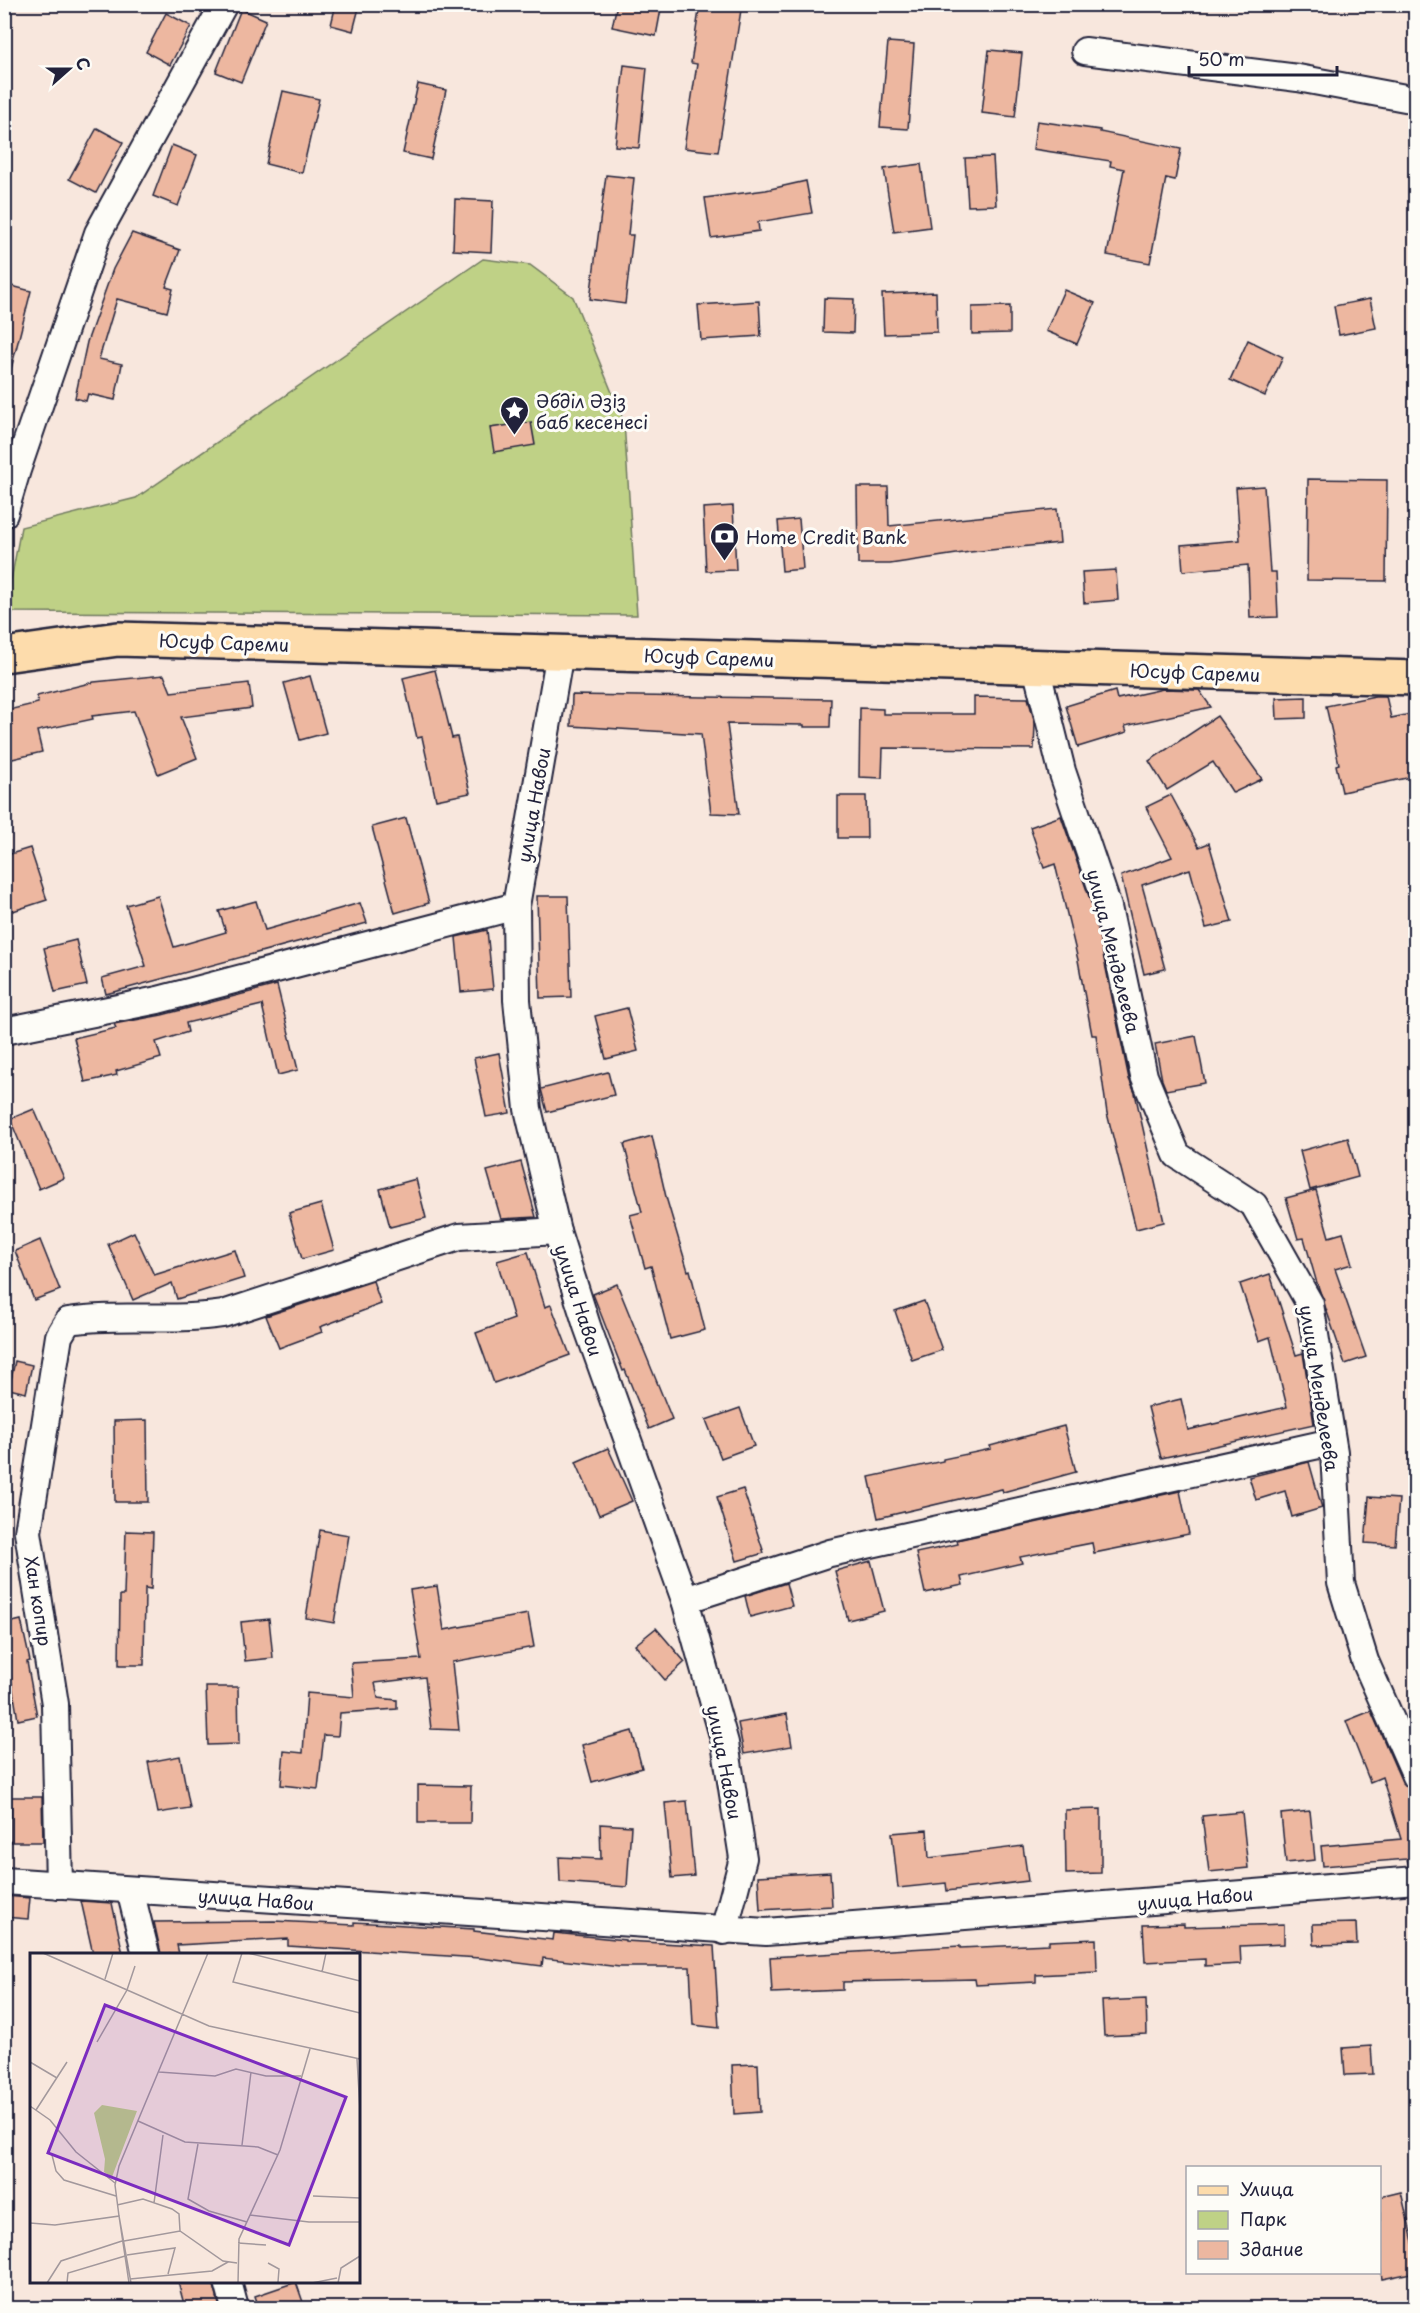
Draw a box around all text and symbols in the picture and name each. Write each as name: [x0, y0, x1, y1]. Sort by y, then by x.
north arrow: [39, 39, 99, 99]
scale bar: [1189, 39, 1338, 77]
text: 50 m: [1198, 45, 1245, 72]
text: С: [71, 53, 97, 73]
place label: Әбділ Әзіз баб кесенесі: [536, 387, 648, 435]
place icon: Әбділ Әзіз баб кесенесі: [499, 394, 531, 436]
bank icon: Home Credit Bank: [709, 520, 741, 562]
place label: Home Credit Bank: [746, 523, 907, 550]
street label: Юсуф Сареми: [159, 626, 289, 658]
street label: Юсуф Сареми: [644, 641, 774, 673]
street label: Юсуф Сареми: [1130, 656, 1260, 688]
street label: улица Навои: [510, 745, 556, 865]
street label: улица Менделеева: [1081, 866, 1148, 1037]
street label: улица Навои: [548, 1241, 610, 1359]
street label: улица Менделеева: [1294, 1303, 1347, 1474]
street label: Хан копир: [19, 1554, 59, 1648]
street label: улица Навои: [701, 1702, 749, 1822]
street label: улица Навои: [1136, 1879, 1254, 1917]
street label: улица Навои: [197, 1881, 315, 1917]
inset map: [30, 1953, 360, 2283]
legend: [1186, 2166, 1381, 2274]
text: Улица: [1240, 2175, 1294, 2202]
text: Парк: [1240, 2205, 1287, 2232]
text: Здание: [1240, 2235, 1303, 2262]

